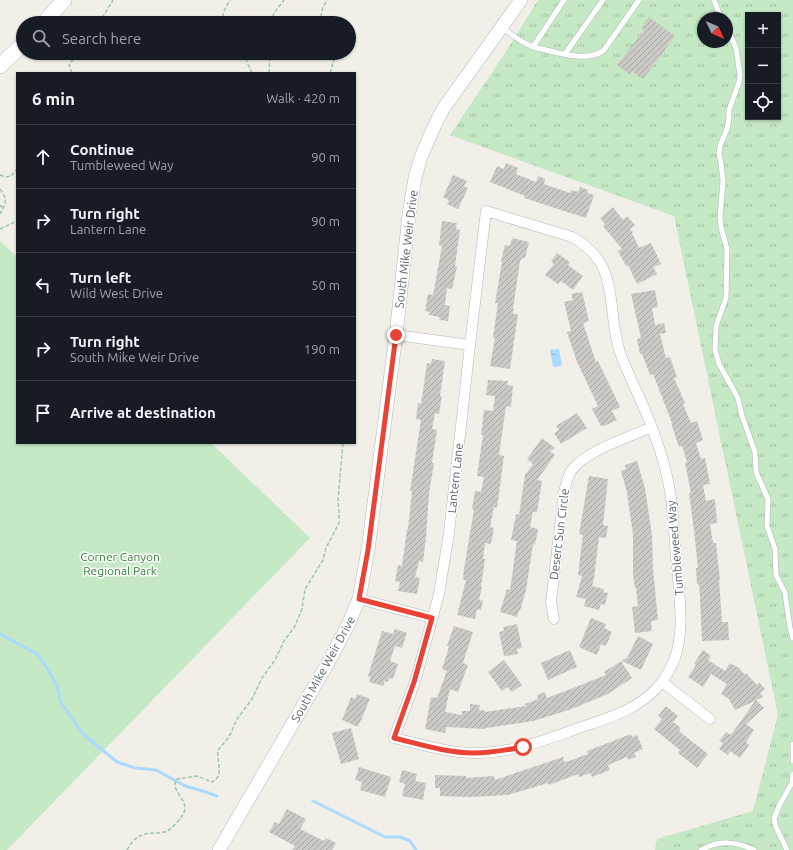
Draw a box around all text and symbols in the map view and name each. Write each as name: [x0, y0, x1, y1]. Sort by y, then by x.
north arrow: [697, 12, 733, 48]
map controls: [745, 12, 781, 120]
button: +: [745, 12, 781, 48]
search box: [16, 16, 356, 60]
icon: search: [30, 27, 52, 49]
text: Search here: [62, 30, 141, 47]
button: −: [745, 48, 781, 84]
button: locate: [745, 84, 781, 120]
text: 6 min: [32, 89, 75, 108]
text: Walk · 420 m: [266, 91, 340, 105]
text: Continue: [70, 141, 134, 158]
icon: ahead: [32, 146, 54, 168]
text: 90 m: [311, 150, 340, 164]
text: Tumbleweed Way: [70, 158, 173, 172]
street label: South Mike Weir Drive: [392, 189, 420, 309]
text: Turn right: [70, 205, 140, 222]
icon: right: [32, 210, 54, 232]
text: 90 m: [311, 214, 340, 228]
text: Lantern Lane: [70, 222, 146, 236]
text: Turn left: [70, 269, 131, 286]
icon: left: [32, 274, 54, 296]
text: 50 m: [311, 278, 340, 292]
text: Wild West Drive: [70, 286, 163, 300]
route end: [387, 326, 405, 344]
text: Turn right: [70, 333, 140, 350]
icon: right: [32, 338, 54, 360]
text: 190 m: [304, 342, 340, 356]
text: South Mike Weir Drive: [70, 350, 199, 364]
icon: arrive: [32, 402, 54, 424]
text: Arrive at destination: [70, 404, 216, 421]
street label: Lantern Lane: [445, 442, 465, 514]
street label: Desert Sun Circle: [547, 488, 571, 580]
street label: Tumbleweed Way: [664, 500, 686, 596]
park label: Corner Canyon Regional Park: [80, 550, 160, 577]
street label: South Mike Weir Drive: [288, 614, 358, 724]
route start: [514, 738, 532, 756]

